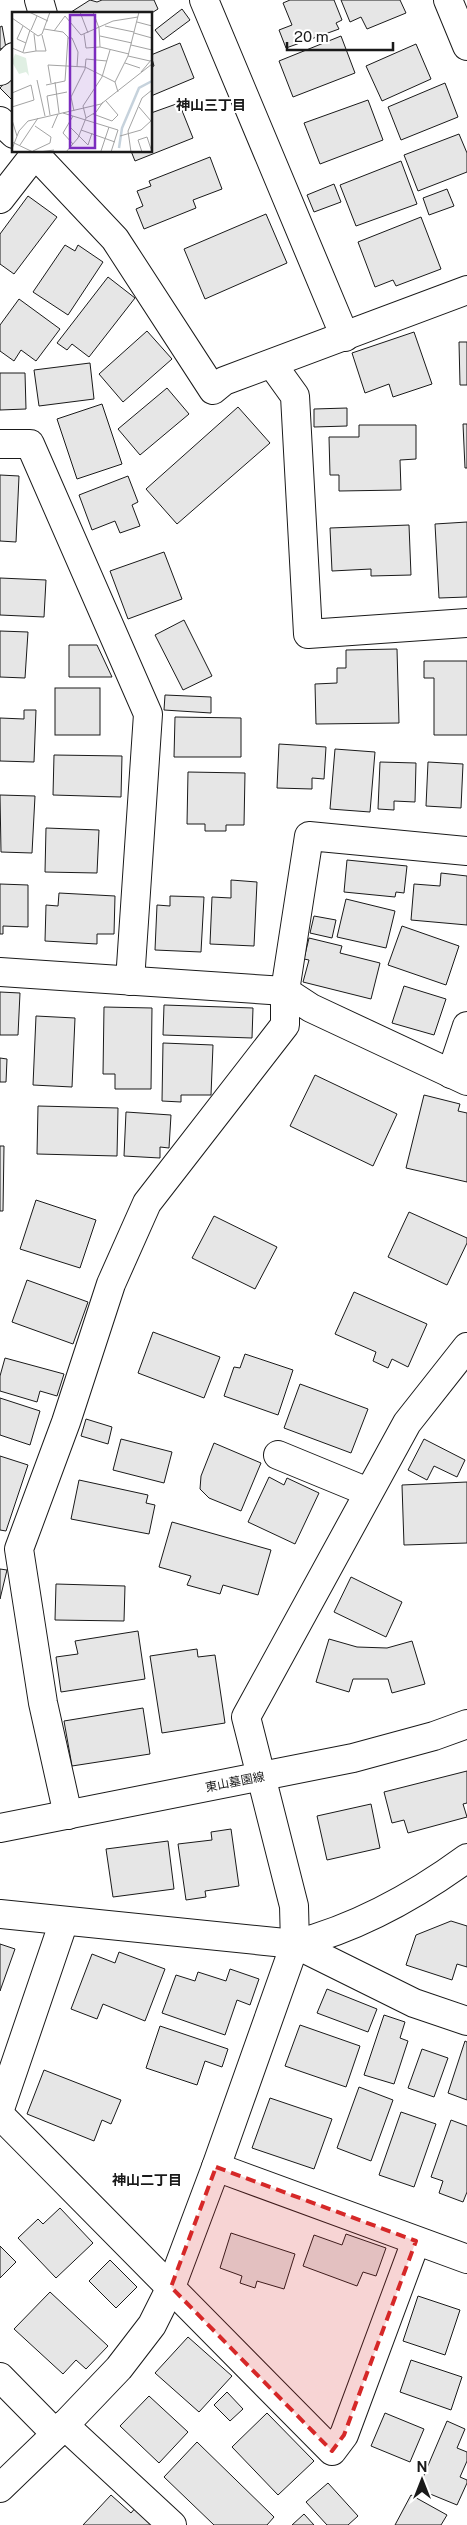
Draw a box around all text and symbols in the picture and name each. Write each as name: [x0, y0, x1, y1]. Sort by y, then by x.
inset map: [12, 12, 152, 152]
scale bar: [287, 20, 393, 52]
text: 20 m: [294, 28, 329, 45]
district label: 神山三丁目: [176, 97, 246, 113]
street label: 東山墓園線: [204, 1769, 266, 1795]
district label: 神山二丁目: [112, 2172, 182, 2188]
north arrow: [397, 2455, 447, 2505]
text: N: [417, 2459, 427, 2475]

